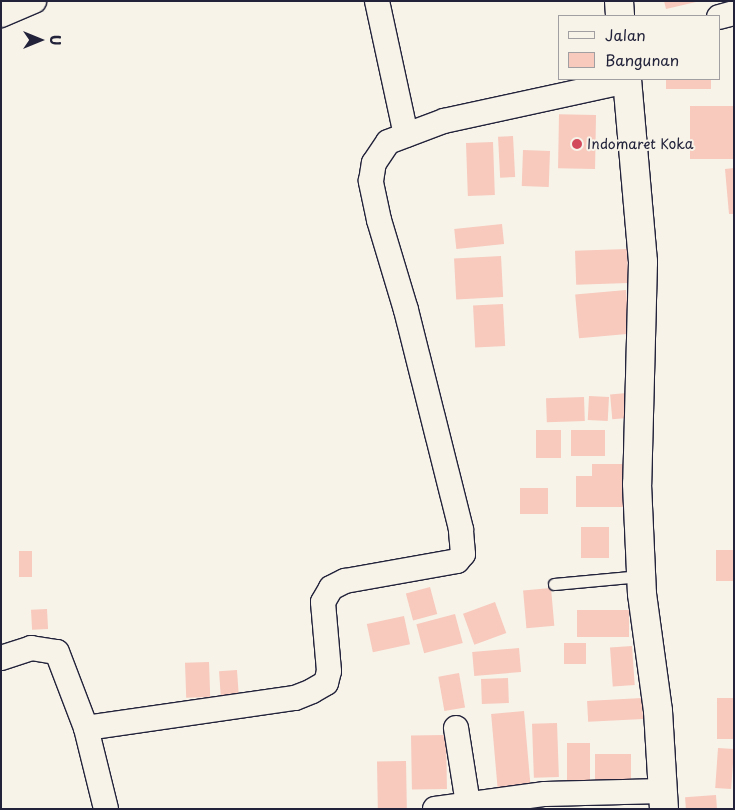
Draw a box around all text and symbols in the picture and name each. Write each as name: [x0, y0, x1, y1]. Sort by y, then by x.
north arrow: [15, 15, 65, 65]
legend: [558, 15, 720, 80]
text: Jalan: [605, 23, 646, 46]
text: U: [45, 35, 66, 45]
text: Bangunan: [605, 48, 679, 71]
place label: Indomaret Koka: [587, 136, 694, 152]
marker: Indomaret Koka: [571, 138, 583, 150]

